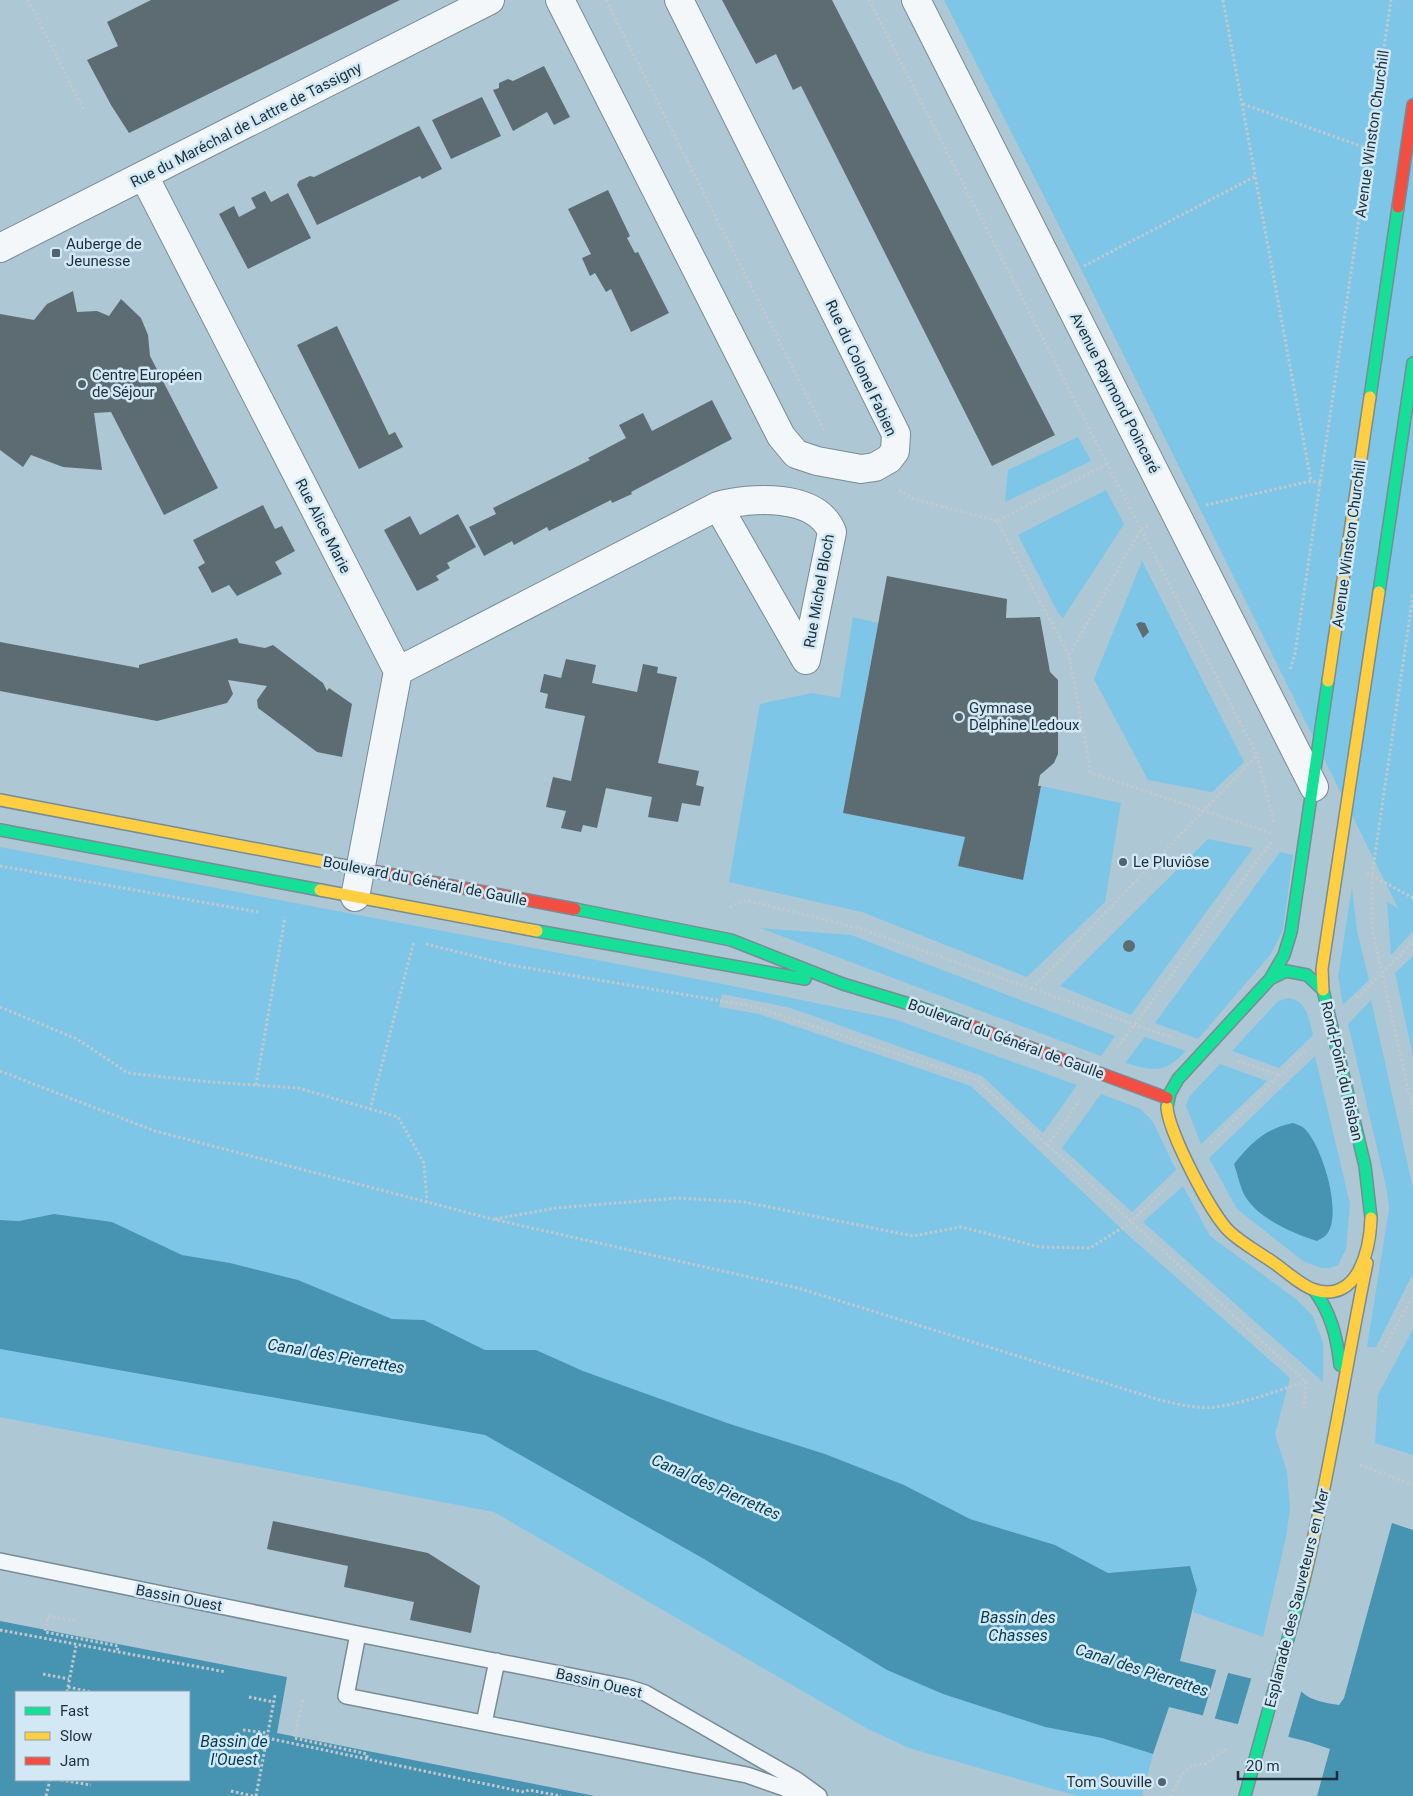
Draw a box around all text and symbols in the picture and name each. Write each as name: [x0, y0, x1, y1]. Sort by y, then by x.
street label: Avenue Winston Churchill: [1351, 49, 1393, 219]
street label: Rue du Maréchal de Lattre de Tassigny: [127, 59, 365, 191]
place label: Auberge de Jeunesse: [66, 235, 142, 270]
marker: Auberge de Jeunesse: [50, 247, 62, 259]
street label: Rue du Colonel Fabien: [822, 297, 900, 439]
street label: Avenue Raymond Poincaré: [1067, 310, 1163, 476]
place label: Centre Européen de Séjour: [92, 366, 202, 401]
marker: Centre Européen de Séjour: [76, 378, 88, 390]
street label: Avenue Winston Churchill: [1328, 459, 1370, 629]
street label: Rue Alice Marie: [291, 476, 355, 576]
street label: Rue Michel Bloch: [800, 533, 838, 649]
place label: Gymnase Delphine Ledoux: [969, 699, 1080, 734]
marker: Gymnase Delphine Ledoux: [953, 711, 965, 723]
street label: Boulevard du Général de Gaulle: [322, 852, 529, 910]
place label: Le Pluviôse: [1133, 853, 1209, 871]
marker: Le Pluviôse: [1117, 856, 1129, 868]
street label: Boulevard du Général de Gaulle: [906, 995, 1107, 1083]
street label: Rond-Point du Risban: [1317, 999, 1367, 1143]
water label: Canal des Pierrettes: [266, 1335, 406, 1377]
water label: Canal des Pierrettes: [649, 1450, 783, 1524]
street label: Esplanade des Sauveteurs en Mer: [1261, 1487, 1333, 1709]
street label: Bassin Ouest: [134, 1581, 224, 1615]
water label: Bassin des Chasses: [980, 1608, 1056, 1645]
water label: Canal des Pierrettes: [1073, 1639, 1211, 1701]
street label: Bassin Ouest: [554, 1664, 644, 1702]
legend: [15, 1691, 190, 1781]
text: Fast: [60, 1702, 89, 1720]
text: Slow: [60, 1727, 92, 1745]
water label: Bassin de l'Ouest: [200, 1732, 268, 1769]
scale bar: [1238, 1748, 1337, 1780]
text: Jam: [60, 1752, 90, 1770]
text: 20 m: [1246, 1757, 1280, 1775]
place label: Tom Souville: [1066, 1773, 1152, 1791]
marker: Tom Souville: [1156, 1776, 1168, 1788]

